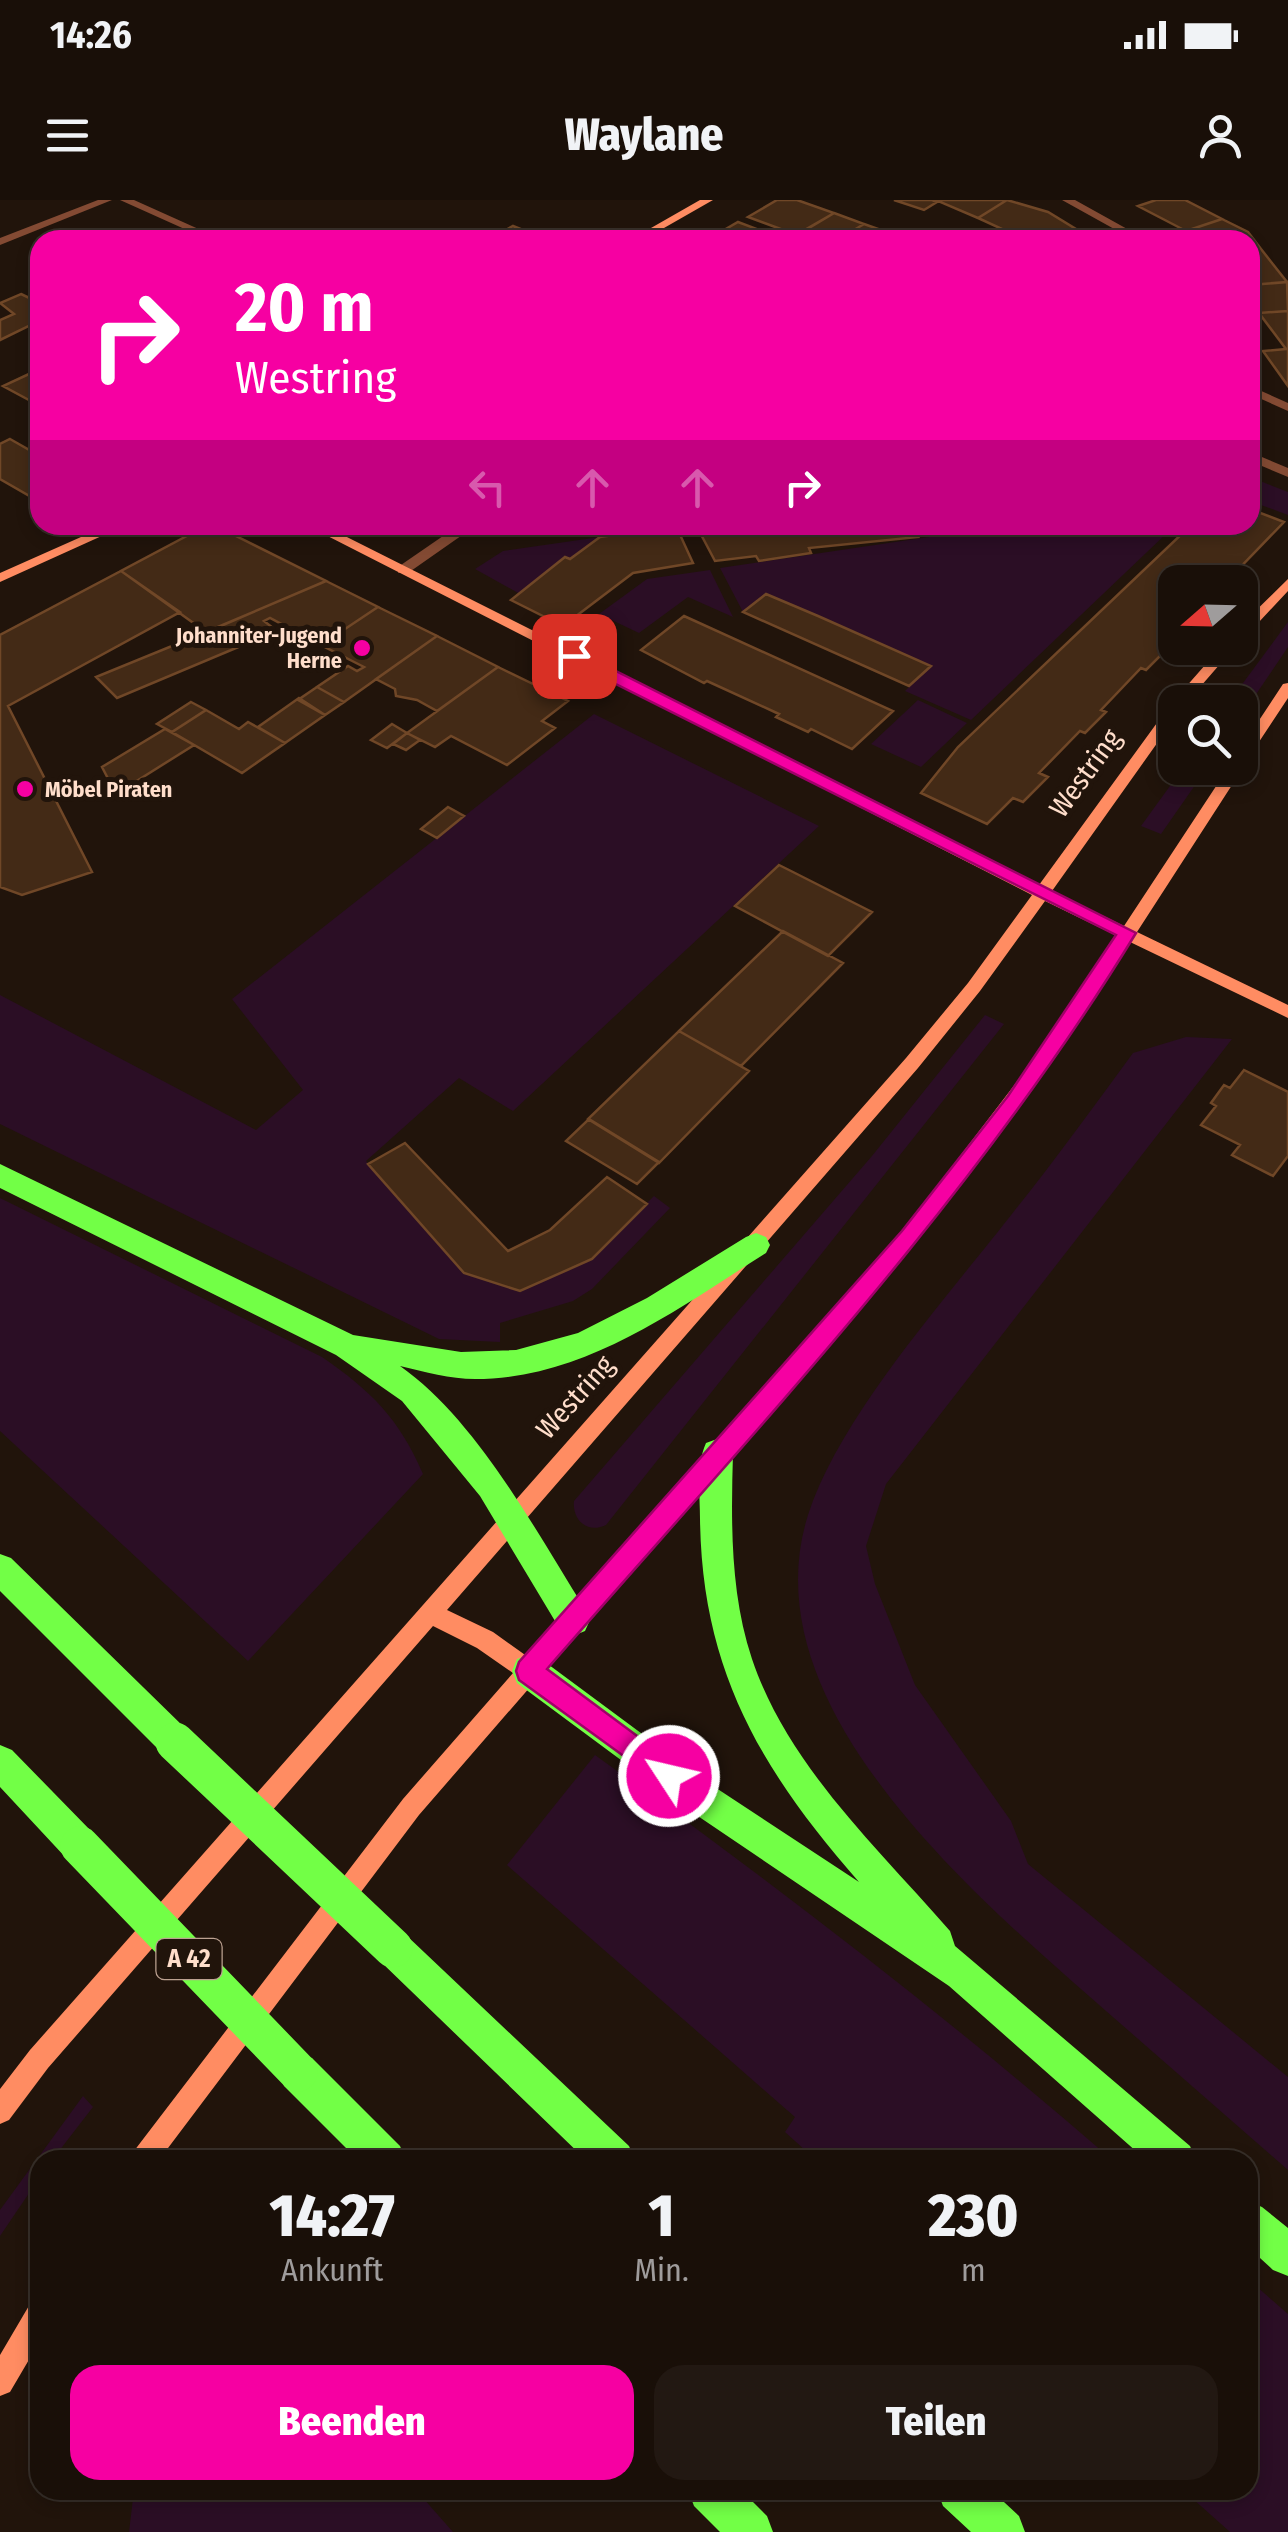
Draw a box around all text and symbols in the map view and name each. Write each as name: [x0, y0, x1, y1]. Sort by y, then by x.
text: 14:26: [50, 12, 132, 58]
icon: menu: [40, 108, 95, 163]
text: Waylane: [565, 108, 723, 162]
icon: person: [1193, 108, 1248, 163]
text: 20 m: [235, 266, 374, 350]
icon: right: [70, 270, 200, 400]
text: Westring: [235, 351, 396, 405]
icon: left: [460, 460, 515, 515]
icon: ahead: [565, 460, 620, 515]
icon: ahead: [670, 460, 725, 515]
icon: right: [775, 460, 830, 515]
north arrow: [1158, 565, 1258, 665]
map controls: [1158, 565, 1258, 785]
pin: [532, 614, 617, 699]
place label: Johanniter-Jugend Herne: [175, 622, 342, 674]
icon: arrive: [547, 629, 602, 684]
marker: Johanniter-Jugend Herne: [351, 637, 373, 659]
button: search: [1158, 685, 1258, 785]
street label: Westring: [1042, 722, 1128, 823]
place label: Möbel Piraten: [45, 776, 172, 803]
marker: Möbel Piraten: [14, 778, 36, 800]
street label: Westring: [529, 1348, 621, 1445]
position arrow: [617, 1724, 721, 1828]
road number: A 42: [156, 1939, 222, 1979]
text: 14:27: [270, 2180, 395, 2252]
text: 1: [648, 2180, 674, 2252]
text: 230: [928, 2180, 1018, 2252]
text: Ankunft: [281, 2251, 383, 2289]
text: Min.: [634, 2251, 689, 2289]
text: m: [961, 2251, 986, 2289]
button: Beenden: [70, 2365, 634, 2480]
button: Teilen: [654, 2365, 1218, 2480]

